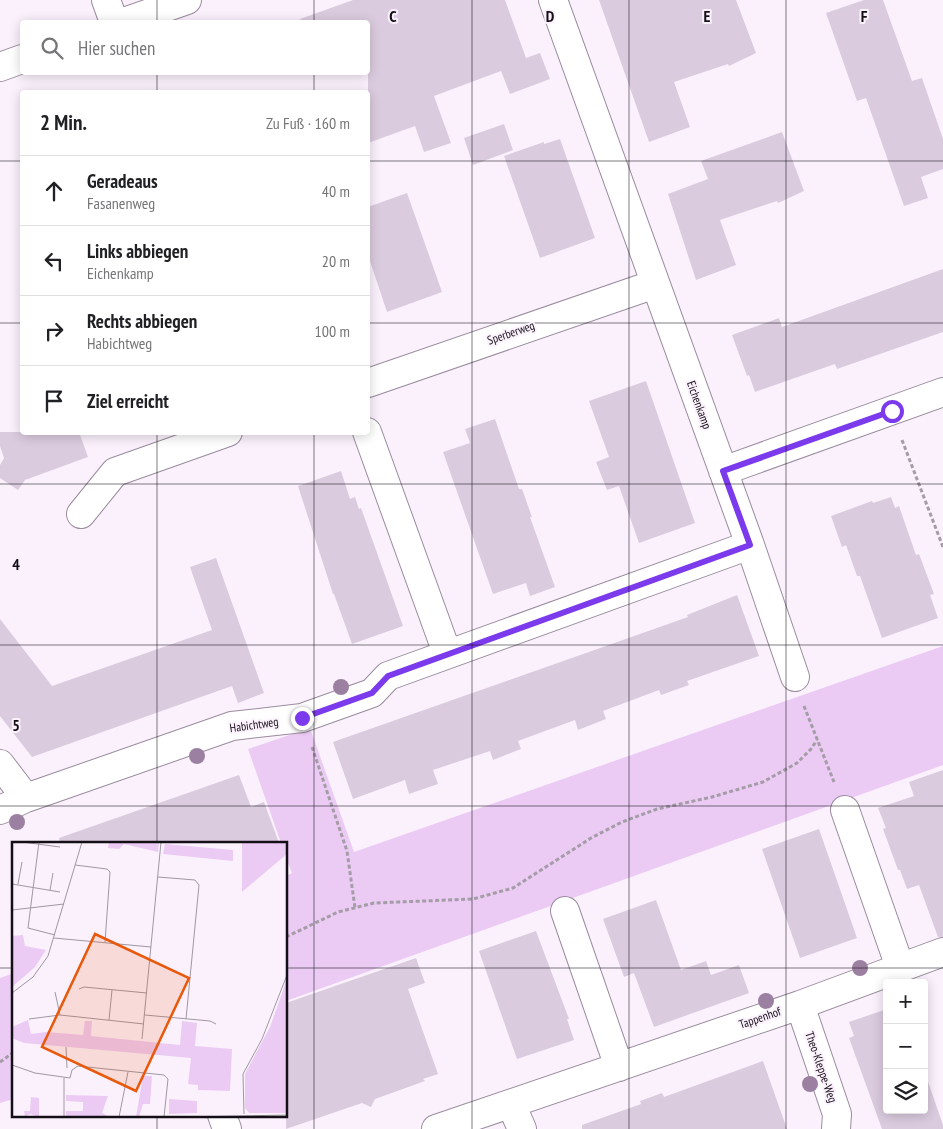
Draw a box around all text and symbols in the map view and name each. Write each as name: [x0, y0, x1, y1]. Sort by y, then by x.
text: C: [389, 6, 397, 26]
text: D: [546, 6, 555, 26]
text: E: [704, 6, 711, 26]
text: F: [861, 6, 868, 26]
search box: [20, 20, 370, 75]
icon: search: [38, 34, 66, 62]
text: Hier suchen: [78, 36, 155, 60]
text: 2 Min.: [40, 109, 87, 136]
text: Zu Fuß · 160 m: [266, 113, 350, 133]
text: Geradeaus: [87, 169, 158, 193]
icon: ahead: [40, 177, 68, 205]
text: 40 m: [322, 181, 350, 201]
text: Fasanenweg: [87, 193, 155, 213]
text: Links abbiegen: [87, 239, 188, 263]
icon: left: [40, 247, 68, 275]
text: 20 m: [322, 251, 350, 271]
text: Eichenkamp: [87, 263, 154, 283]
text: Rechts abbiegen: [87, 309, 197, 333]
icon: right: [40, 317, 68, 345]
street label: Sperberweg: [485, 317, 536, 348]
text: 100 m: [315, 321, 350, 341]
text: Habichtweg: [87, 333, 152, 353]
street label: Eichenkamp: [684, 379, 715, 431]
icon: arrive: [40, 387, 68, 415]
text: Ziel erreicht: [87, 389, 169, 413]
route start: [881, 400, 904, 423]
text: 4: [12, 554, 20, 574]
route end: [291, 707, 314, 730]
street label: Habichtweg: [229, 714, 279, 735]
text: 5: [12, 715, 20, 735]
inset map: [12, 842, 288, 1116]
map controls: [883, 979, 928, 1114]
button: +: [883, 979, 928, 1024]
street label: Tappenhof: [737, 1003, 784, 1032]
button: −: [883, 1024, 928, 1069]
street label: Theo-Kleppe-Weg: [802, 1029, 841, 1104]
button: layers: [883, 1069, 928, 1114]

